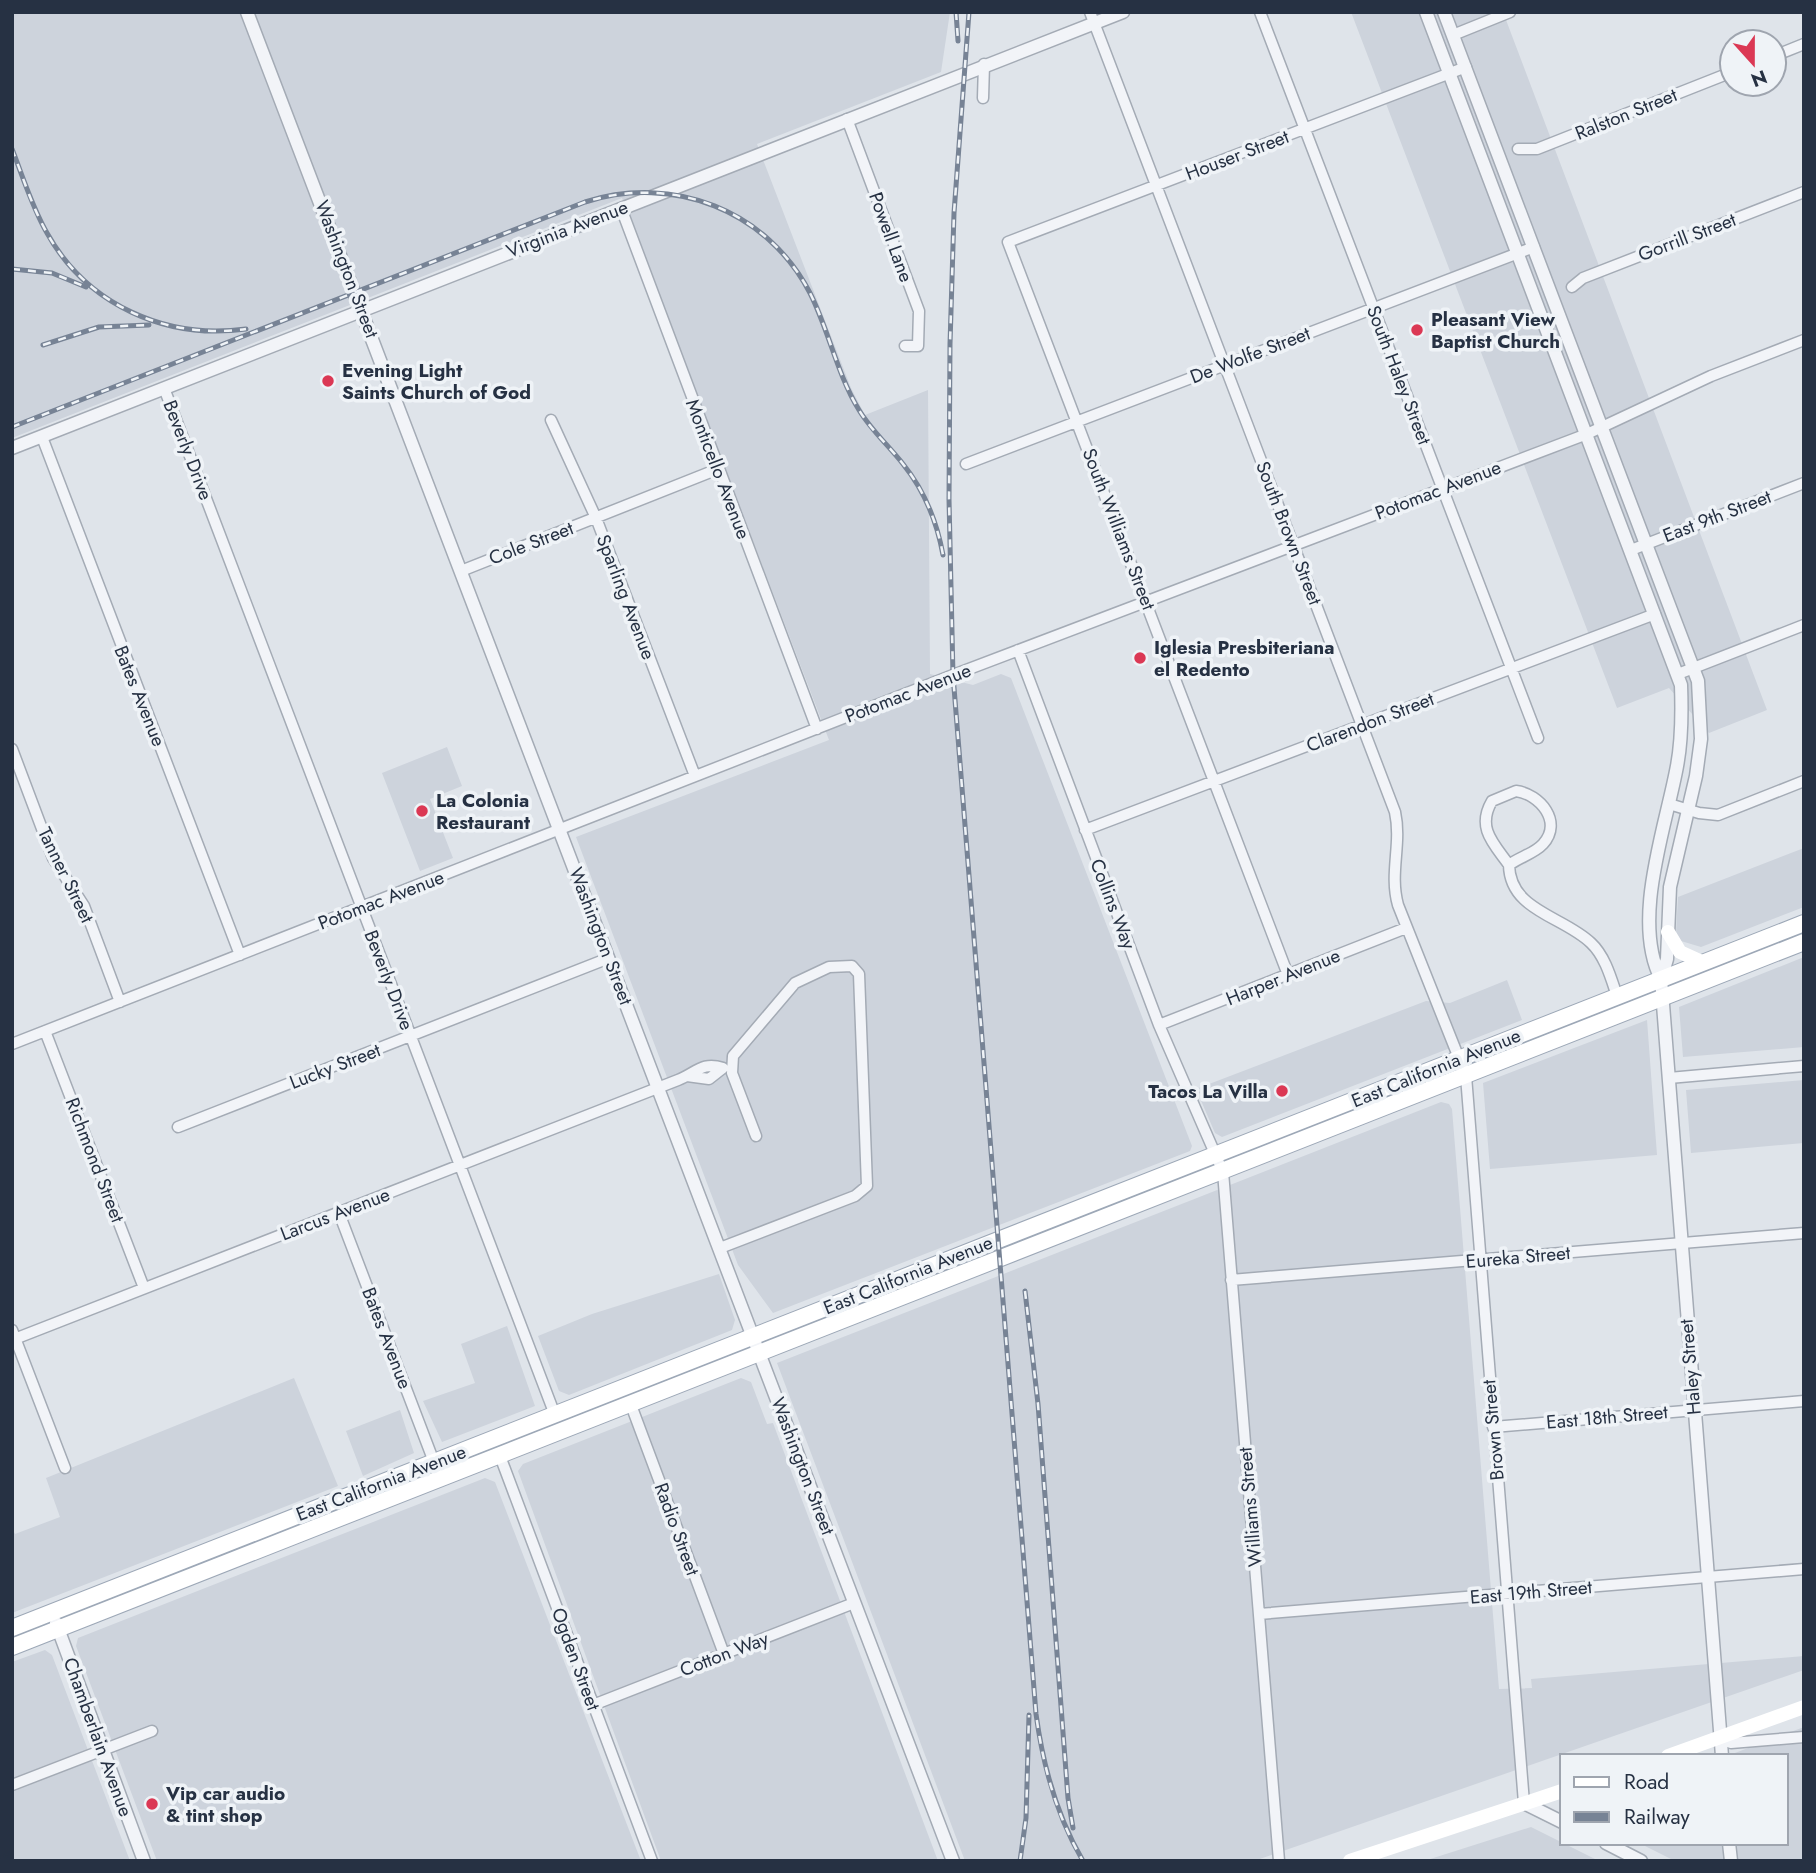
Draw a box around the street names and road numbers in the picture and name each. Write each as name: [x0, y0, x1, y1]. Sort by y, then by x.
street label: Ralston Street: [1571, 81, 1681, 147]
street label: Houser Street: [1181, 123, 1293, 187]
street label: Powell Lane: [862, 188, 920, 286]
street label: Virginia Avenue: [502, 193, 632, 265]
street label: Washington Street: [308, 196, 386, 342]
street label: Gorrill Street: [1634, 206, 1740, 268]
street label: South Haley Street: [1360, 302, 1438, 449]
street label: De Wolfe Street: [1186, 320, 1314, 390]
street label: Monticello Avenue: [679, 395, 757, 543]
street label: Beverly Drive: [157, 396, 220, 504]
street label: South Williams Street: [1076, 444, 1162, 614]
street label: Potomac Avenue: [1371, 453, 1505, 526]
street label: South Brown Street: [1249, 457, 1329, 609]
street label: East 9th Street: [1659, 483, 1775, 549]
street label: Cole Street: [485, 514, 578, 571]
street label: Sparling Avenue: [590, 531, 662, 664]
street label: Bates Avenue: [108, 642, 173, 751]
street label: Potomac Avenue: [841, 656, 975, 729]
street label: Clarendon Street: [1302, 685, 1438, 759]
street label: Tanner Street: [31, 823, 101, 928]
street label: Collins Way: [1083, 855, 1143, 954]
street label: Potomac Avenue: [314, 863, 448, 936]
street label: Washington Street: [562, 863, 640, 1009]
street label: Beverly Drive: [358, 926, 421, 1034]
street label: Harper Avenue: [1222, 942, 1344, 1012]
street label: East California Avenue: [1347, 1022, 1525, 1114]
street label: Lucky Street: [286, 1036, 385, 1096]
street label: Richmond Street: [59, 1094, 131, 1227]
street label: Larcus Avenue: [276, 1181, 394, 1247]
street label: East California Avenue: [819, 1229, 997, 1321]
street label: Eureka Street: [1465, 1239, 1572, 1275]
street label: Bates Avenue: [355, 1283, 419, 1393]
street label: Haley Street: [1672, 1318, 1708, 1416]
street label: Brown Street: [1475, 1378, 1511, 1481]
street label: Washington Street: [764, 1393, 842, 1539]
street label: East 18th Street: [1545, 1398, 1669, 1436]
street label: East California Avenue: [292, 1438, 470, 1528]
street label: Williams Street: [1231, 1446, 1269, 1568]
street label: Radio Street: [648, 1479, 706, 1580]
street label: East 19th Street: [1469, 1573, 1594, 1611]
street label: Ogden Street: [545, 1604, 607, 1715]
street label: Cotton Way: [676, 1625, 773, 1683]
street label: Chamberlain Avenue: [57, 1654, 139, 1820]

